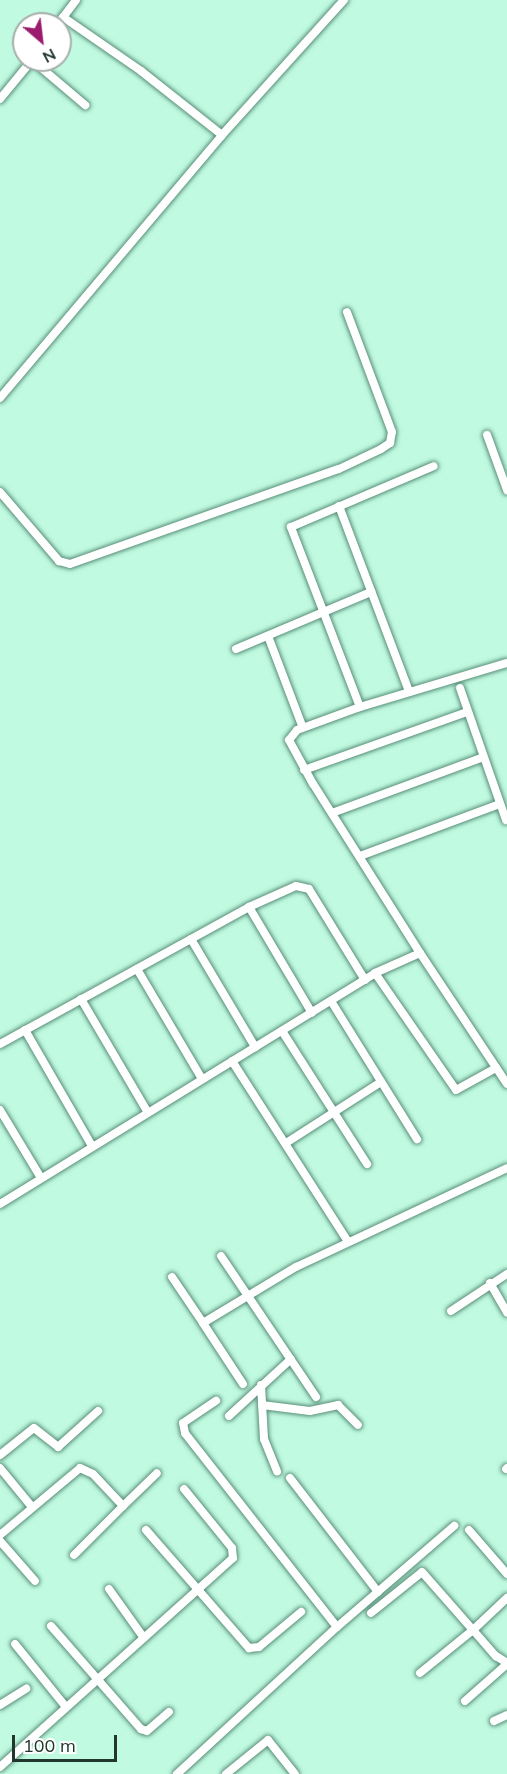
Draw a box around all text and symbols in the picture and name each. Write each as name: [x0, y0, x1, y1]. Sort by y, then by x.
north arrow: [12, 12, 72, 72]
text: N: [39, 44, 60, 68]
scale bar: [15, 1723, 120, 1761]
text: 100 m: [23, 1734, 76, 1757]

